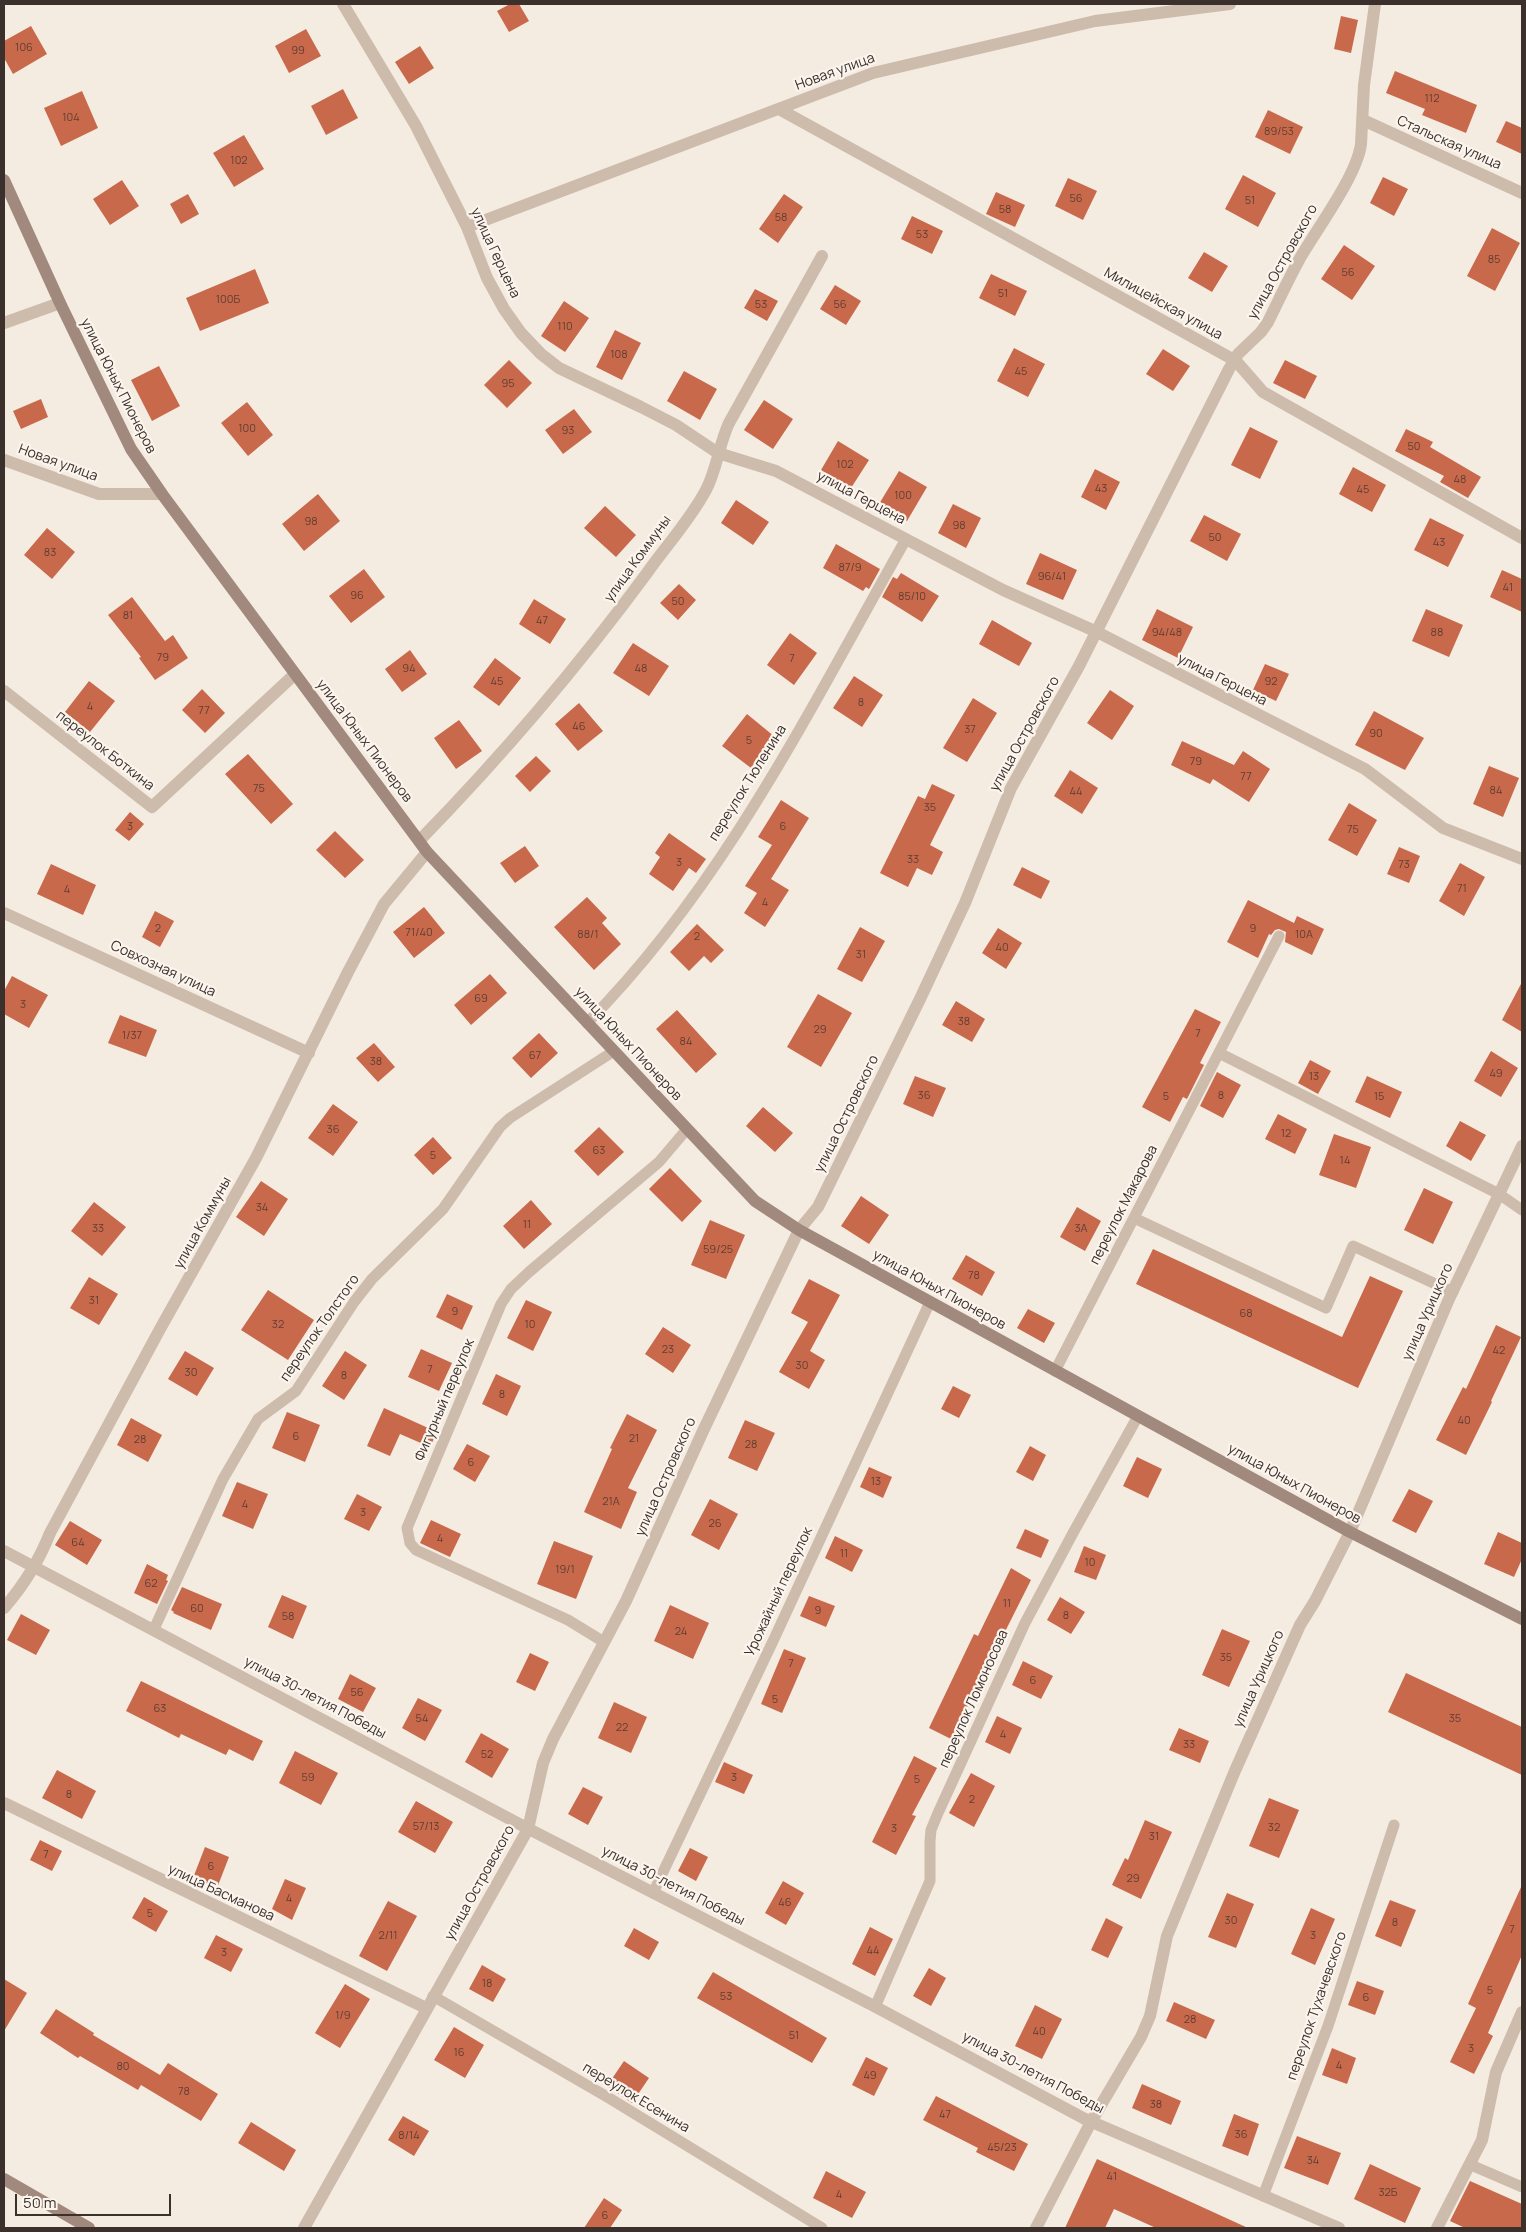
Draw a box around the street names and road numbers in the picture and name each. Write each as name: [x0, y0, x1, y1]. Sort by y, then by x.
street label: Новая улица: [793, 50, 877, 94]
street label: Стальская улица: [1394, 112, 1504, 174]
street label: улица Островского: [1244, 202, 1322, 322]
street label: улица Герцена: [467, 205, 523, 301]
street label: Милицейская улица: [1101, 264, 1225, 344]
street label: улица Юных Пионеров: [77, 316, 159, 456]
street label: Новая улица: [16, 441, 100, 485]
street label: улица Герцена: [814, 468, 908, 528]
street label: улица Коммуны: [601, 512, 675, 606]
street label: улица Герцена: [1174, 650, 1270, 710]
street label: улица Островского: [986, 674, 1064, 794]
street label: улица Юных Пионеров: [312, 676, 416, 806]
street label: переулок Боткина: [52, 707, 158, 795]
street label: переулок Тюленина: [705, 722, 791, 844]
street label: Совхозная улица: [108, 937, 218, 1001]
street label: улица Юных Пионеров: [571, 984, 685, 1104]
street label: улица Островского: [811, 1052, 883, 1176]
street label: переулок Макарова: [1087, 1142, 1161, 1268]
street label: улица Коммуны: [171, 1174, 235, 1272]
street label: улица Юных Пионеров: [870, 1246, 1008, 1334]
street label: улица Урицкого: [1399, 1261, 1457, 1363]
street label: переулок Толстого: [277, 1271, 363, 1385]
street label: Фигурный переулок: [412, 1336, 478, 1464]
street label: улица Островского: [632, 1415, 700, 1539]
street label: улица Юных Пионеров: [1225, 1440, 1363, 1528]
street label: Урожайный переулок: [742, 1525, 816, 1659]
street label: переулок Ломоносова: [936, 1627, 1012, 1771]
street label: улица Урицкого: [1230, 1628, 1288, 1730]
street label: улица 30-летия Победы: [241, 1653, 389, 1743]
street label: улица Островского: [441, 1823, 519, 1943]
street label: улица 30-летия Победы: [599, 1843, 747, 1929]
street label: улица Басманова: [165, 1861, 277, 1925]
street label: переулок Тухачевского: [1284, 1929, 1350, 2083]
street label: улица 30-летия Победы: [959, 2028, 1107, 2118]
street label: переулок Есенина: [579, 2059, 693, 2137]

